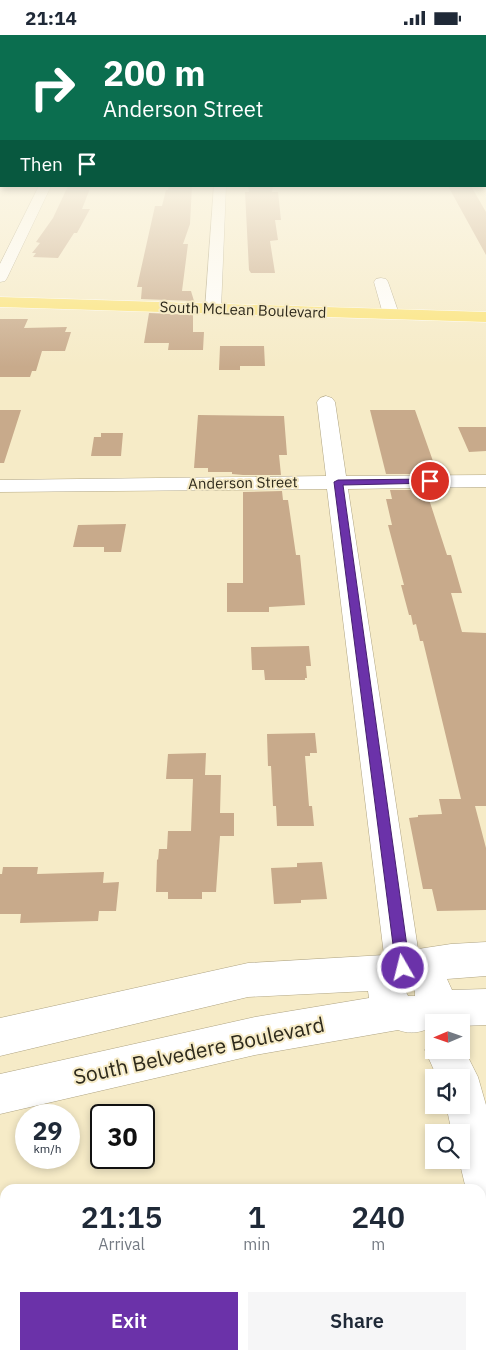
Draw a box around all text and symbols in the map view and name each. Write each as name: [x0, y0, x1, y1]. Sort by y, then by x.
text: 21:14: [25, 6, 77, 30]
text: 200 m: [103, 50, 206, 96]
icon: right: [20, 55, 85, 120]
text: Anderson Street: [103, 94, 264, 123]
icon: arrive: [73, 150, 101, 178]
text: Then: [20, 152, 63, 176]
street label: South McLean Boulevard: [159, 297, 327, 322]
pin: [409, 460, 451, 502]
icon: arrive: [416, 467, 444, 495]
street label: Anderson Street: [188, 472, 298, 493]
position arrow: [376, 941, 428, 993]
street label: South Belvedere Boulevard: [71, 1010, 327, 1090]
north arrow: [425, 1014, 470, 1059]
map controls: [425, 1014, 470, 1169]
button: sound: [425, 1069, 470, 1114]
speed limit sign: 30: [90, 1104, 155, 1169]
text: 29: [32, 1114, 63, 1147]
button: search: [425, 1124, 470, 1169]
text: km/h: [33, 1141, 62, 1156]
text: 21:15: [81, 1197, 162, 1236]
text: 1: [248, 1197, 266, 1236]
text: 240: [351, 1197, 405, 1236]
text: Arrival: [98, 1234, 145, 1254]
text: min: [243, 1234, 270, 1254]
text: m: [371, 1234, 385, 1254]
button: Exit: [20, 1292, 238, 1350]
button: Share: [248, 1292, 466, 1350]

